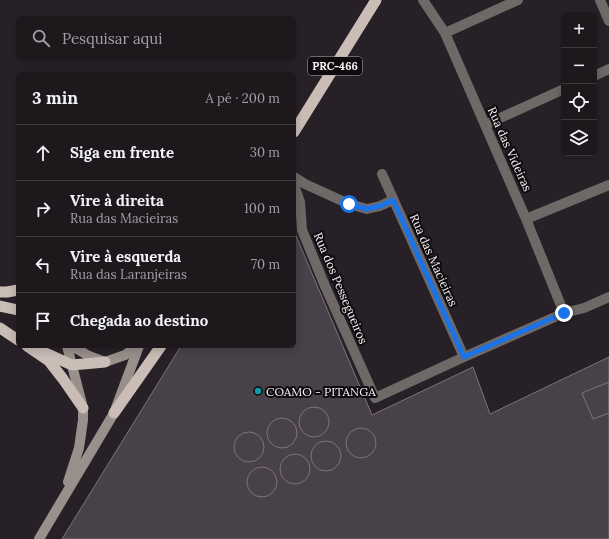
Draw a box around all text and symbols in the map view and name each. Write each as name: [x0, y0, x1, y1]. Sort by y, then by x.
map controls: [561, 12, 597, 156]
button: +: [561, 12, 597, 48]
search box: [16, 16, 296, 60]
icon: search: [30, 27, 52, 49]
text: Pesquisar aqui: [62, 29, 162, 48]
button: −: [561, 48, 597, 84]
road number: PRC-466: [308, 57, 362, 75]
button: locate: [561, 84, 597, 120]
text: 3 min: [32, 87, 78, 109]
text: A pé · 200 m: [205, 90, 280, 107]
street label: Rua das Videiras: [485, 104, 536, 194]
button: layers: [561, 120, 597, 156]
icon: ahead: [32, 142, 54, 164]
text: Siga em frente: [70, 143, 174, 162]
text: 30 m: [250, 144, 280, 161]
text: Vire à direita: [70, 191, 164, 210]
route start: [340, 195, 358, 213]
icon: right: [32, 198, 54, 220]
text: 100 m: [244, 200, 280, 217]
text: Rua das Macieiras: [70, 210, 178, 227]
street label: Rua das Macieiras: [407, 211, 461, 309]
street label: Rua dos Pessegueiros: [311, 230, 371, 346]
text: Vire à esquerda: [70, 247, 181, 266]
icon: left: [32, 254, 54, 276]
text: 70 m: [251, 256, 280, 273]
text: Rua das Laranjeiras: [70, 266, 187, 283]
route end: [555, 304, 573, 322]
icon: arrive: [32, 310, 54, 332]
text: Chegada ao destino: [70, 311, 208, 330]
place label: COAMO - PITANGA: [266, 384, 376, 399]
marker: COAMO - PITANGA: [253, 386, 263, 396]

